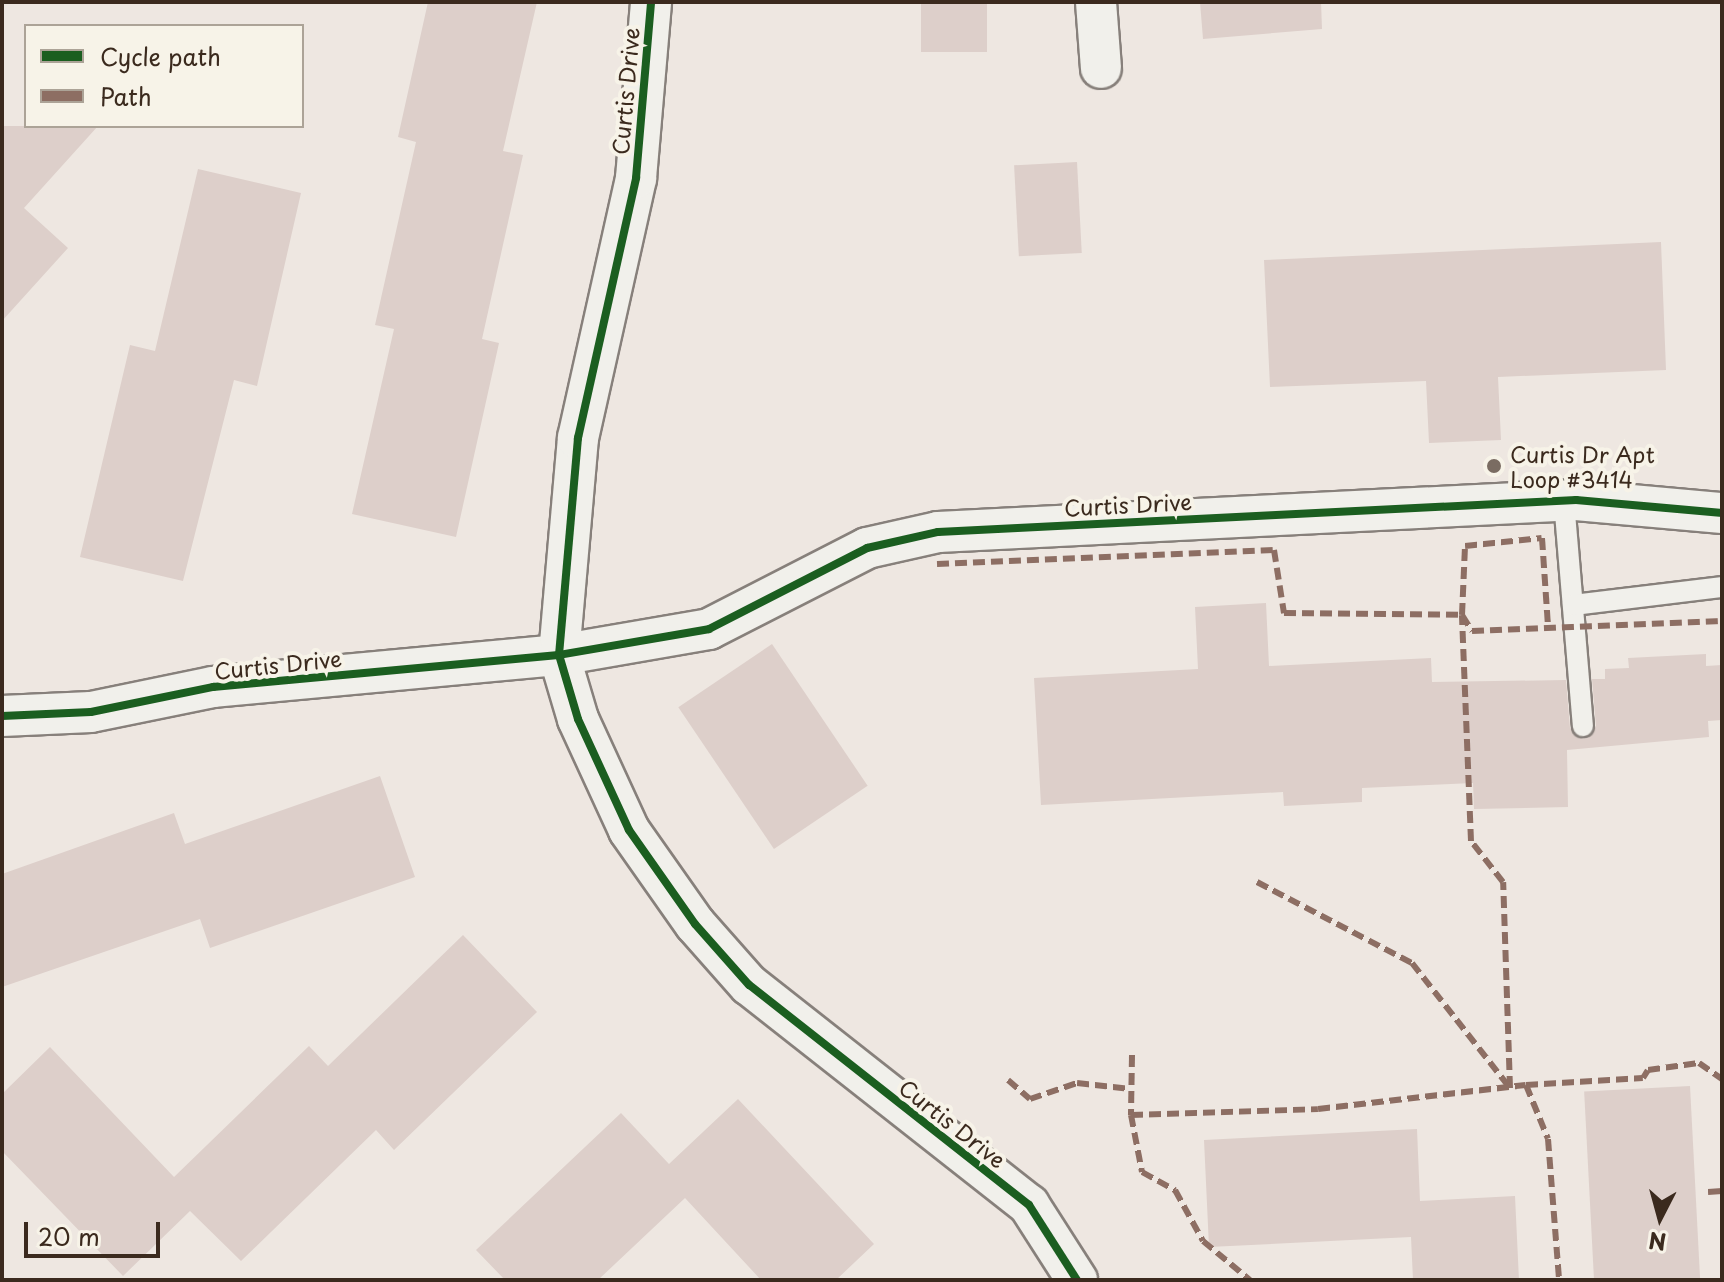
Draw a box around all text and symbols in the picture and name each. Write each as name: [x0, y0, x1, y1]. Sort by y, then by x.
legend: [24, 24, 304, 128]
street label: Curtis Drive: [606, 26, 644, 156]
text: Cycle path: [100, 38, 221, 74]
text: Path: [100, 78, 152, 114]
place label: Curtis Dr Apt Loop #3414: [1510, 440, 1656, 492]
marker: Curtis Dr Apt Loop #3414: [1485, 457, 1503, 475]
street label: Curtis Drive: [1063, 487, 1193, 521]
street label: Curtis Drive: [213, 644, 343, 684]
street label: Curtis Drive: [894, 1073, 1012, 1173]
north arrow: [1620, 1178, 1700, 1258]
scale bar: [28, 1206, 164, 1256]
text: 20 m: [38, 1218, 100, 1254]
text: N: [1647, 1225, 1668, 1260]

